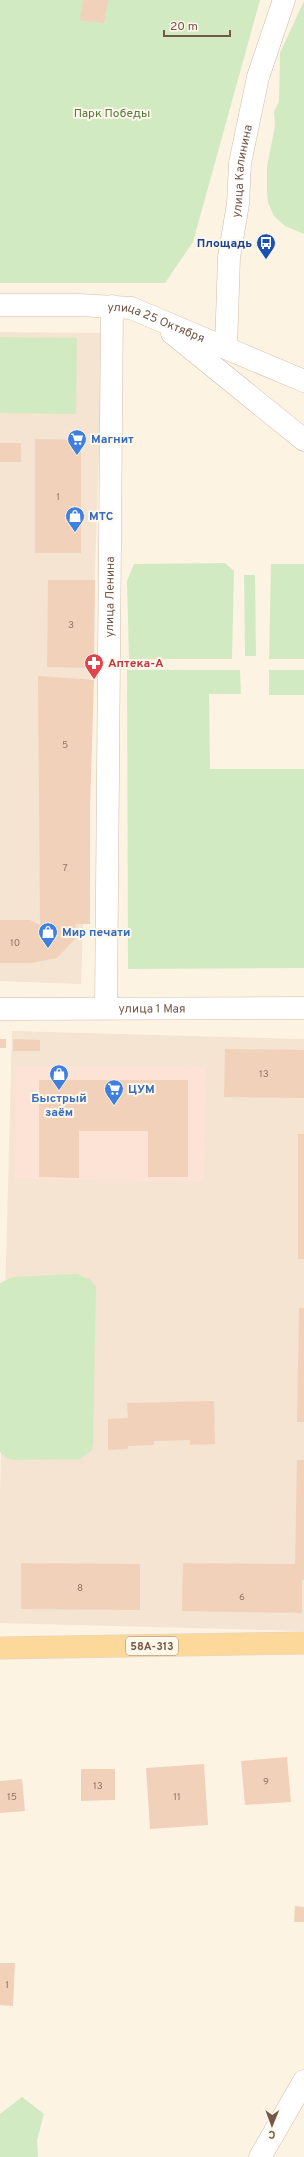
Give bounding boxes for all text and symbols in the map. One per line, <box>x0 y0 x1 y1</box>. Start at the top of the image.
scale bar <box>164 12 230 38</box>
text: 20 m <box>170 19 198 35</box>
park label: Парк Победы <box>74 106 150 122</box>
street label: улица Калинина <box>229 123 257 219</box>
bus stop icon: Площадь <box>255 232 277 260</box>
place label: Площадь <box>197 236 252 252</box>
street label: улица 25 Октября <box>107 300 207 347</box>
supermarket icon: Магнит <box>66 428 88 456</box>
place label: Магнит <box>91 432 134 448</box>
house number: 1 <box>56 491 60 504</box>
shop icon: МТС <box>64 505 86 533</box>
place label: МТС <box>89 509 114 525</box>
street label: улица Ленина <box>102 556 119 638</box>
house number: 3 <box>68 619 74 632</box>
pharmacy icon: Аптека-А <box>83 652 105 680</box>
place label: Аптека-А <box>108 656 164 672</box>
house number: 5 <box>62 739 68 752</box>
house number: 7 <box>62 862 68 875</box>
shop icon: Мир печати <box>37 921 59 949</box>
place label: Мир печати <box>62 925 130 941</box>
house number: 10 <box>10 937 20 950</box>
street label: улица 1 Мая <box>118 1001 186 1018</box>
shop icon: Быстрый заём <box>48 1063 70 1091</box>
house number: 13 <box>259 1068 269 1081</box>
supermarket icon: ЦУМ <box>103 1078 125 1106</box>
place label: ЦУМ <box>128 1082 155 1098</box>
place label: Быстрый заём <box>31 1091 87 1121</box>
house number: 8 <box>77 1582 83 1595</box>
house number: 6 <box>239 1591 245 1604</box>
road number: 58А-313 <box>126 1637 178 1655</box>
house number: 9 <box>263 1776 269 1789</box>
house number: 13 <box>93 1780 103 1793</box>
house number: 15 <box>7 1791 17 1804</box>
house number: 11 <box>173 1791 181 1804</box>
house number: 1 <box>5 1979 9 1992</box>
north arrow <box>252 2105 292 2145</box>
text: С <box>268 2127 275 2141</box>

